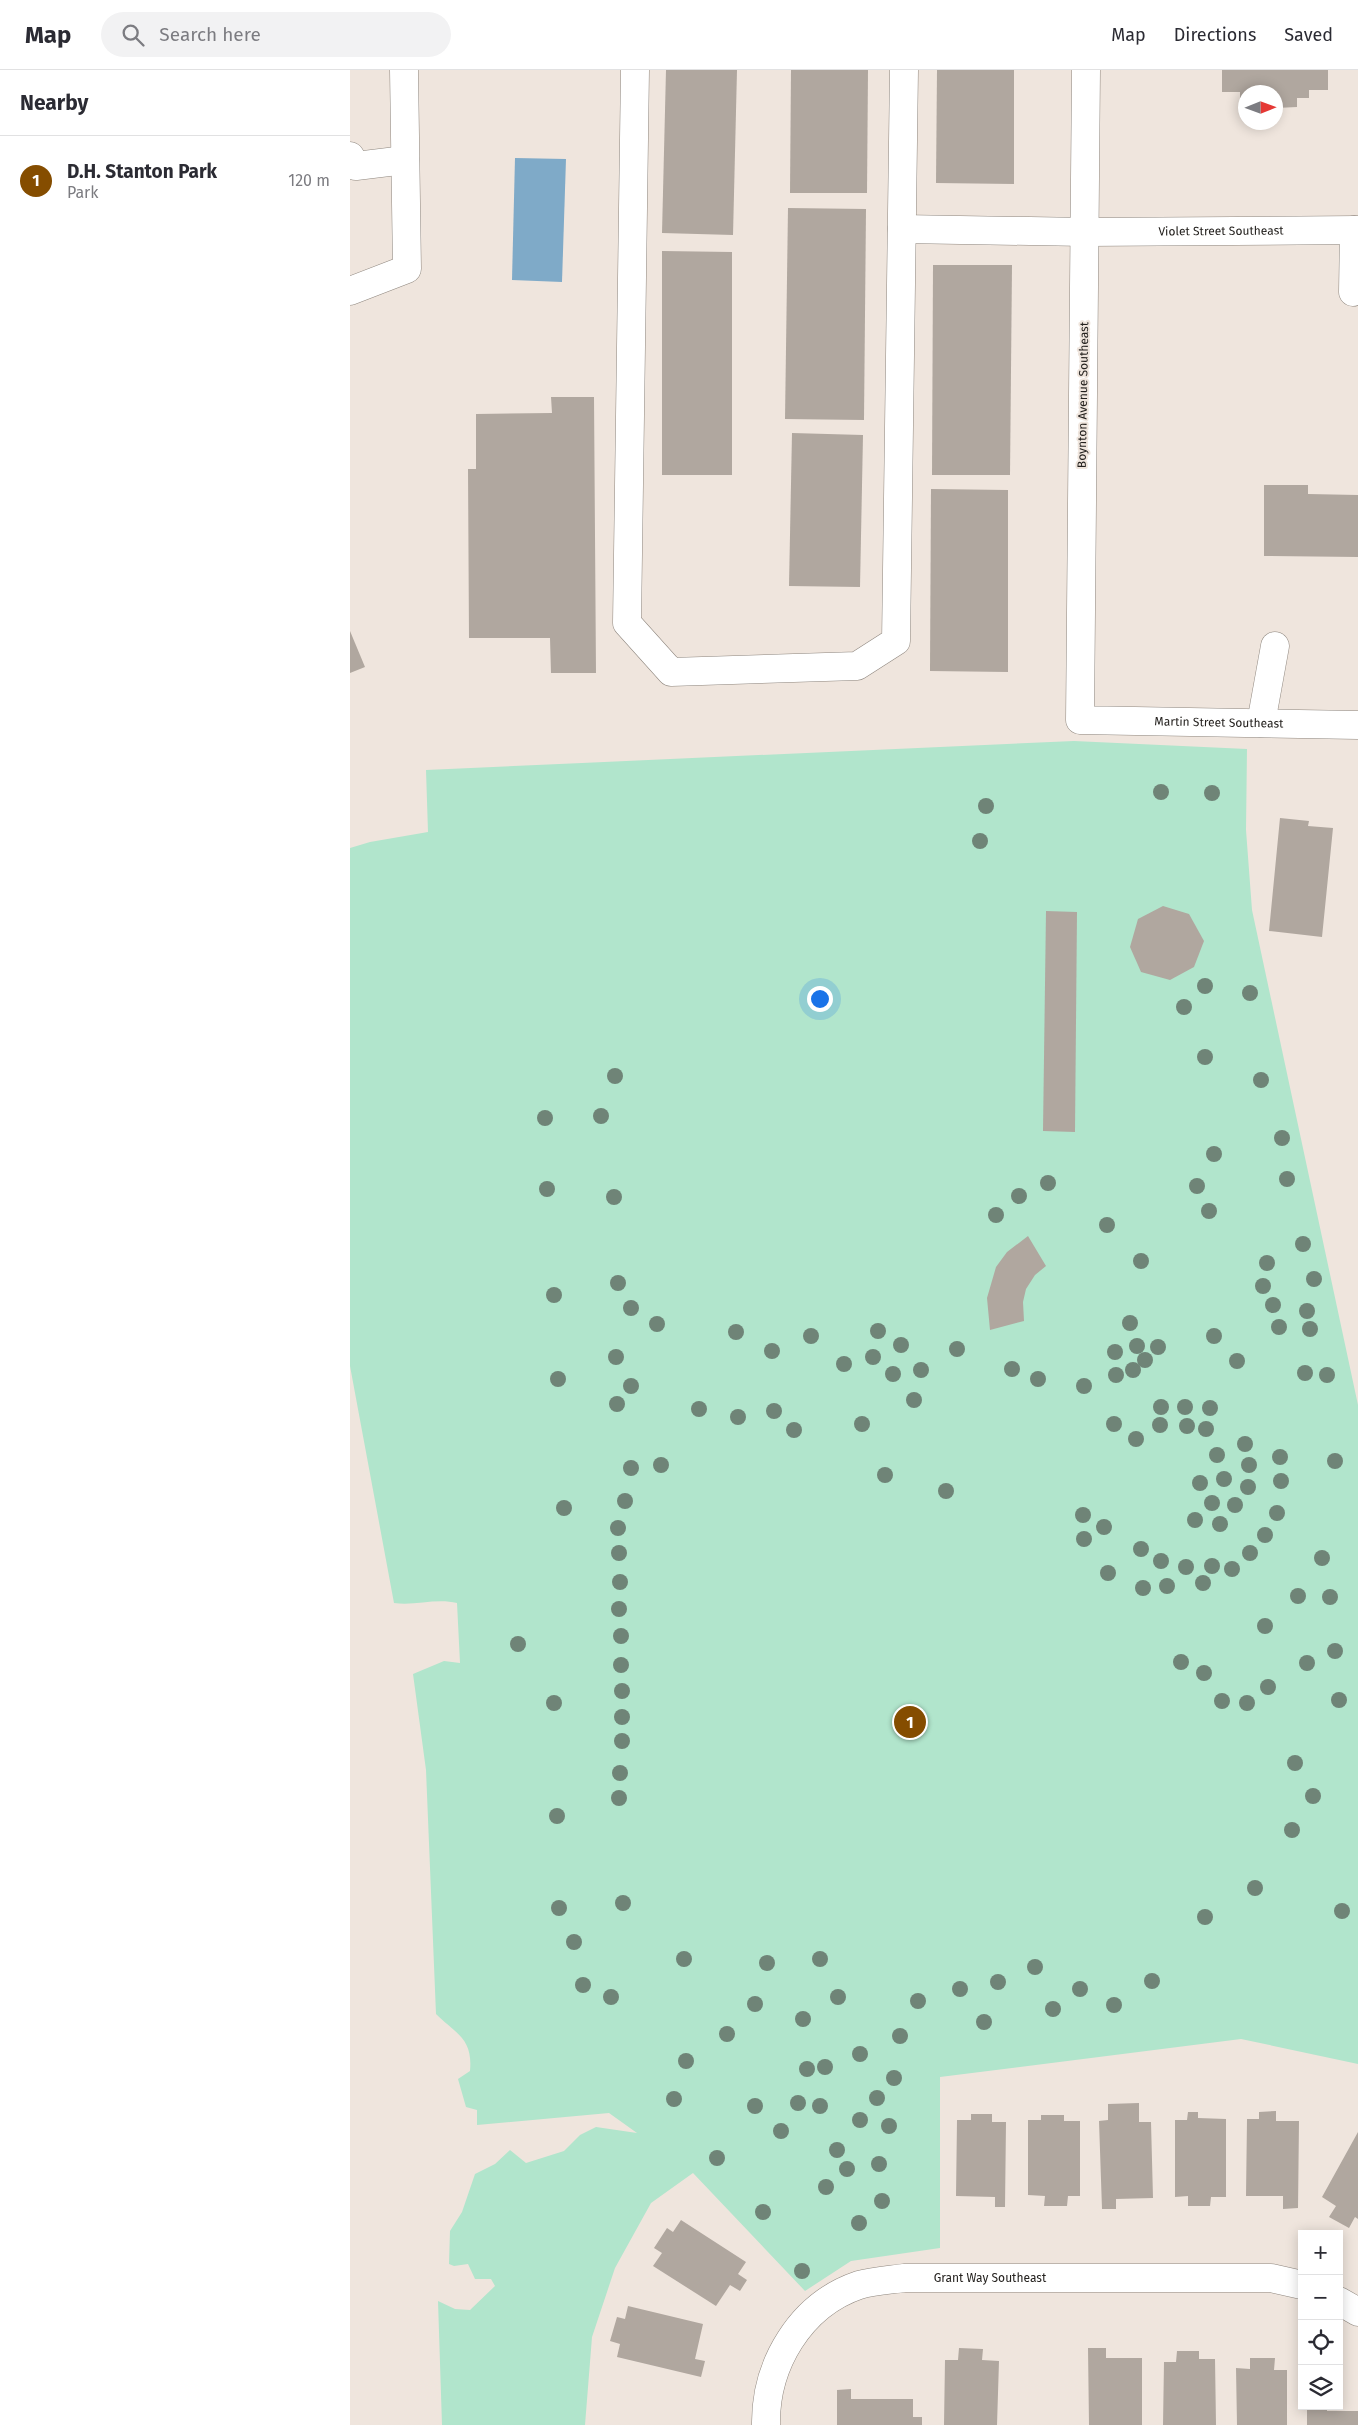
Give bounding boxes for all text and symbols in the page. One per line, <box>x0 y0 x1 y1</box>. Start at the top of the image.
search box <box>101 12 451 57</box>
text: Map <box>25 21 71 49</box>
icon: search <box>119 21 147 49</box>
text: Search here <box>159 23 261 46</box>
text: Map <box>1111 24 1146 46</box>
text: Directions <box>1174 24 1256 46</box>
text: Saved <box>1284 24 1333 46</box>
north arrow <box>1238 85 1283 130</box>
text: Nearby <box>20 90 88 116</box>
text: D.H. Stanton Park <box>67 160 217 183</box>
text: 1 <box>32 171 40 190</box>
text: 120 m <box>288 171 330 190</box>
text: Park <box>67 183 99 202</box>
street label: Violet Street Southeast <box>1158 224 1284 238</box>
street label: Boynton Avenue Southeast <box>1075 321 1091 468</box>
street label: Martin Street Southeast <box>1154 714 1284 731</box>
your location <box>807 986 833 1012</box>
pin: 1 <box>894 1703 926 1741</box>
map controls <box>1298 2230 1343 2410</box>
button: + <box>1298 2230 1343 2275</box>
street label: Grant Way Southeast <box>934 2271 1047 2285</box>
button: − <box>1298 2275 1343 2320</box>
button: locate <box>1298 2320 1343 2365</box>
button: layers <box>1298 2365 1343 2410</box>

